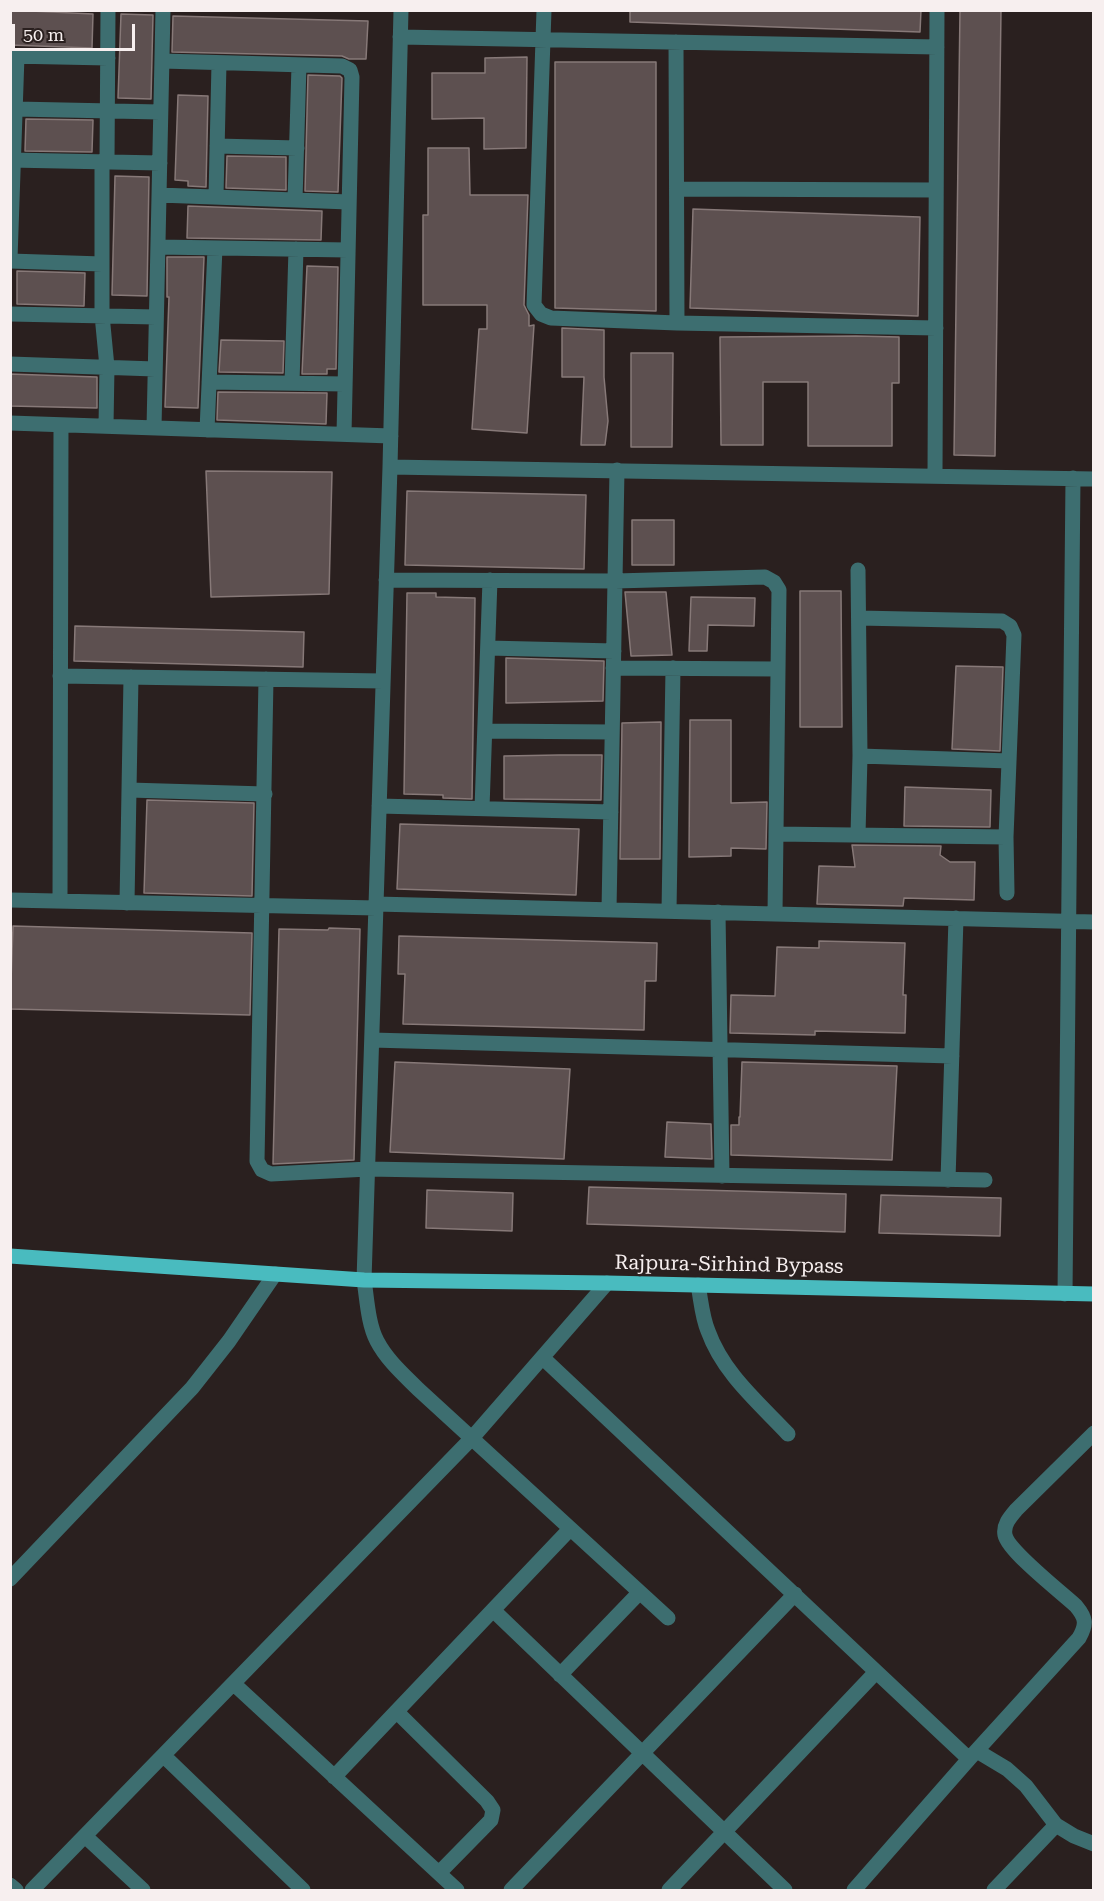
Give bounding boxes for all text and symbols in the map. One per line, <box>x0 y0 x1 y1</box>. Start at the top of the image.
scale bar <box>15 12 138 50</box>
text: 50 m <box>23 24 64 45</box>
street label: Rajpura-Sirhind Bypass <box>614 1251 844 1279</box>

